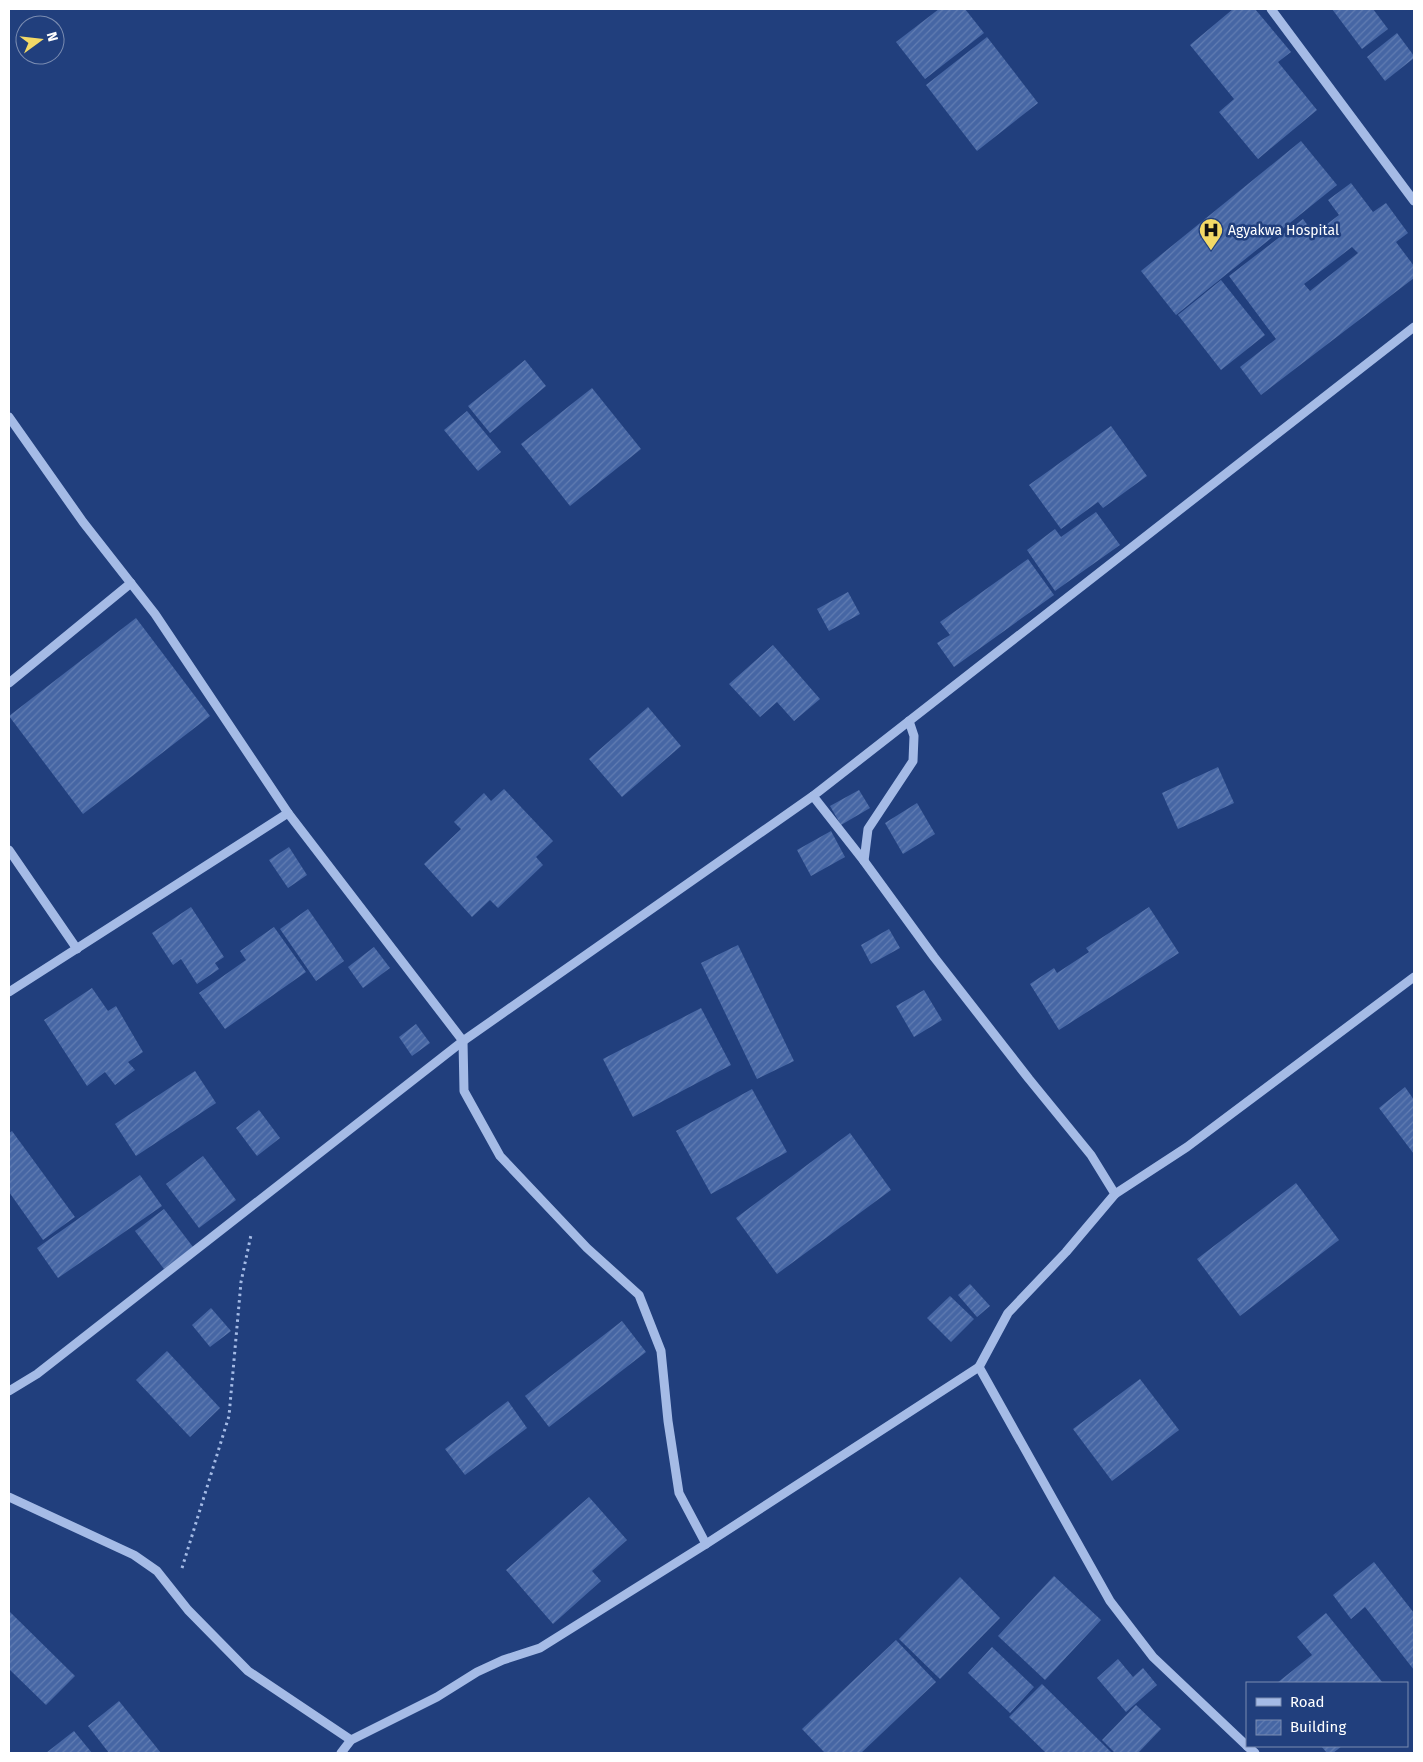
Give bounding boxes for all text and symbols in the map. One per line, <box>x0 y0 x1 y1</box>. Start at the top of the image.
north arrow <box>15 15 65 65</box>
text: N <box>43 30 61 43</box>
hospital icon: Agyakwa Hospital <box>1198 217 1224 251</box>
place label: Agyakwa Hospital <box>1228 222 1339 239</box>
legend <box>1246 1682 1408 1747</box>
text: Road <box>1290 1693 1325 1711</box>
text: Building <box>1290 1718 1346 1736</box>

